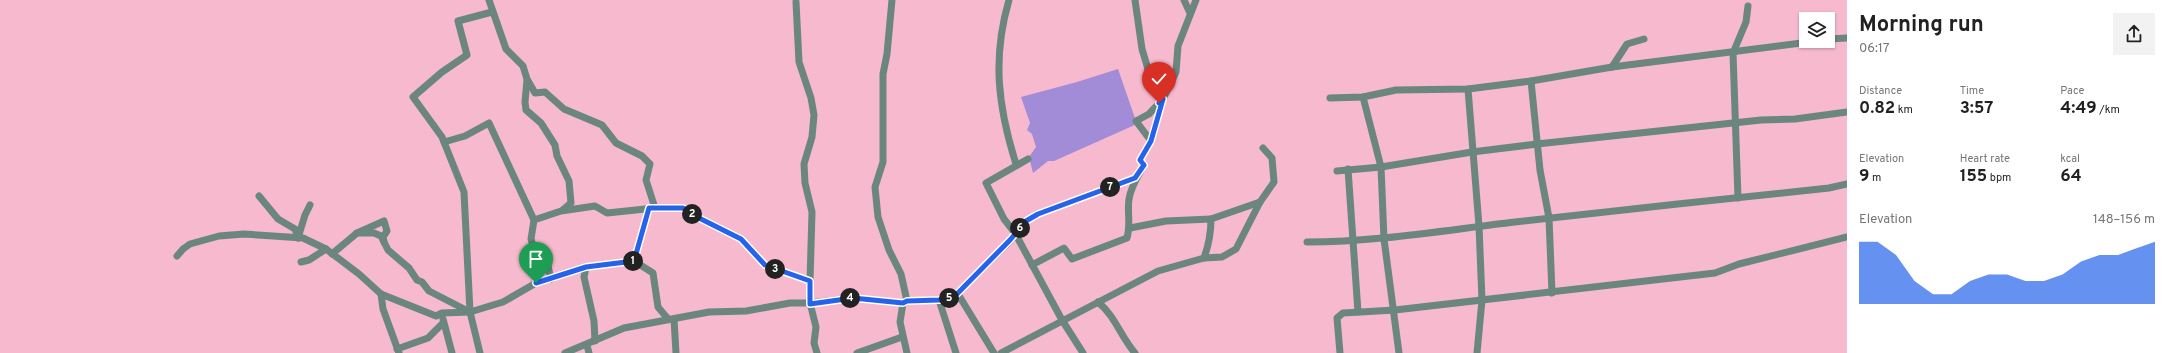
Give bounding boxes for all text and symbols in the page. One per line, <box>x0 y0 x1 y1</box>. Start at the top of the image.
map controls <box>1799 12 1835 48</box>
button: layers <box>1799 12 1835 48</box>
text: Morning run <box>1859 12 1984 39</box>
button: share <box>2113 13 2155 55</box>
text: 06:17 <box>1859 41 1890 57</box>
pin <box>1142 62 1176 103</box>
icon: check <box>1148 68 1170 90</box>
text: Distance <box>1859 84 1902 98</box>
text: Time <box>1960 84 1984 98</box>
text: Pace <box>2060 84 2085 98</box>
text: 0.82 <box>1859 98 1895 120</box>
text: 3:57 <box>1960 98 1994 120</box>
text: 4:49 <box>2060 98 2097 120</box>
text: km <box>1895 103 1913 117</box>
text: /km <box>2097 103 2120 117</box>
text: Elevation <box>1859 152 1904 166</box>
text: Heart rate <box>1960 152 2010 166</box>
text: kcal <box>2060 152 2080 166</box>
text: 9 <box>1859 166 1869 188</box>
text: 155 <box>1960 166 1987 188</box>
text: 64 <box>2060 166 2082 188</box>
text: m <box>1869 171 1881 185</box>
text: bpm <box>1987 171 2011 185</box>
pin: 7 <box>1100 177 1120 197</box>
text: 7 <box>1107 180 1113 194</box>
pin: 2 <box>682 204 702 224</box>
text: 2 <box>689 207 695 221</box>
text: Elevation <box>1859 212 1912 228</box>
text: 148–156 m <box>2093 212 2155 228</box>
pin: 6 <box>1010 218 1030 238</box>
text: 6 <box>1017 221 1023 235</box>
pin <box>519 242 553 283</box>
icon: arrive <box>525 248 547 270</box>
pin: 1 <box>623 251 643 271</box>
text: 1 <box>631 254 635 268</box>
pin: 3 <box>765 259 785 279</box>
text: 3 <box>772 262 778 276</box>
pin: 4 <box>840 288 860 308</box>
pin: 5 <box>939 288 959 308</box>
text: 4 <box>846 291 854 305</box>
text: 5 <box>946 291 952 305</box>

